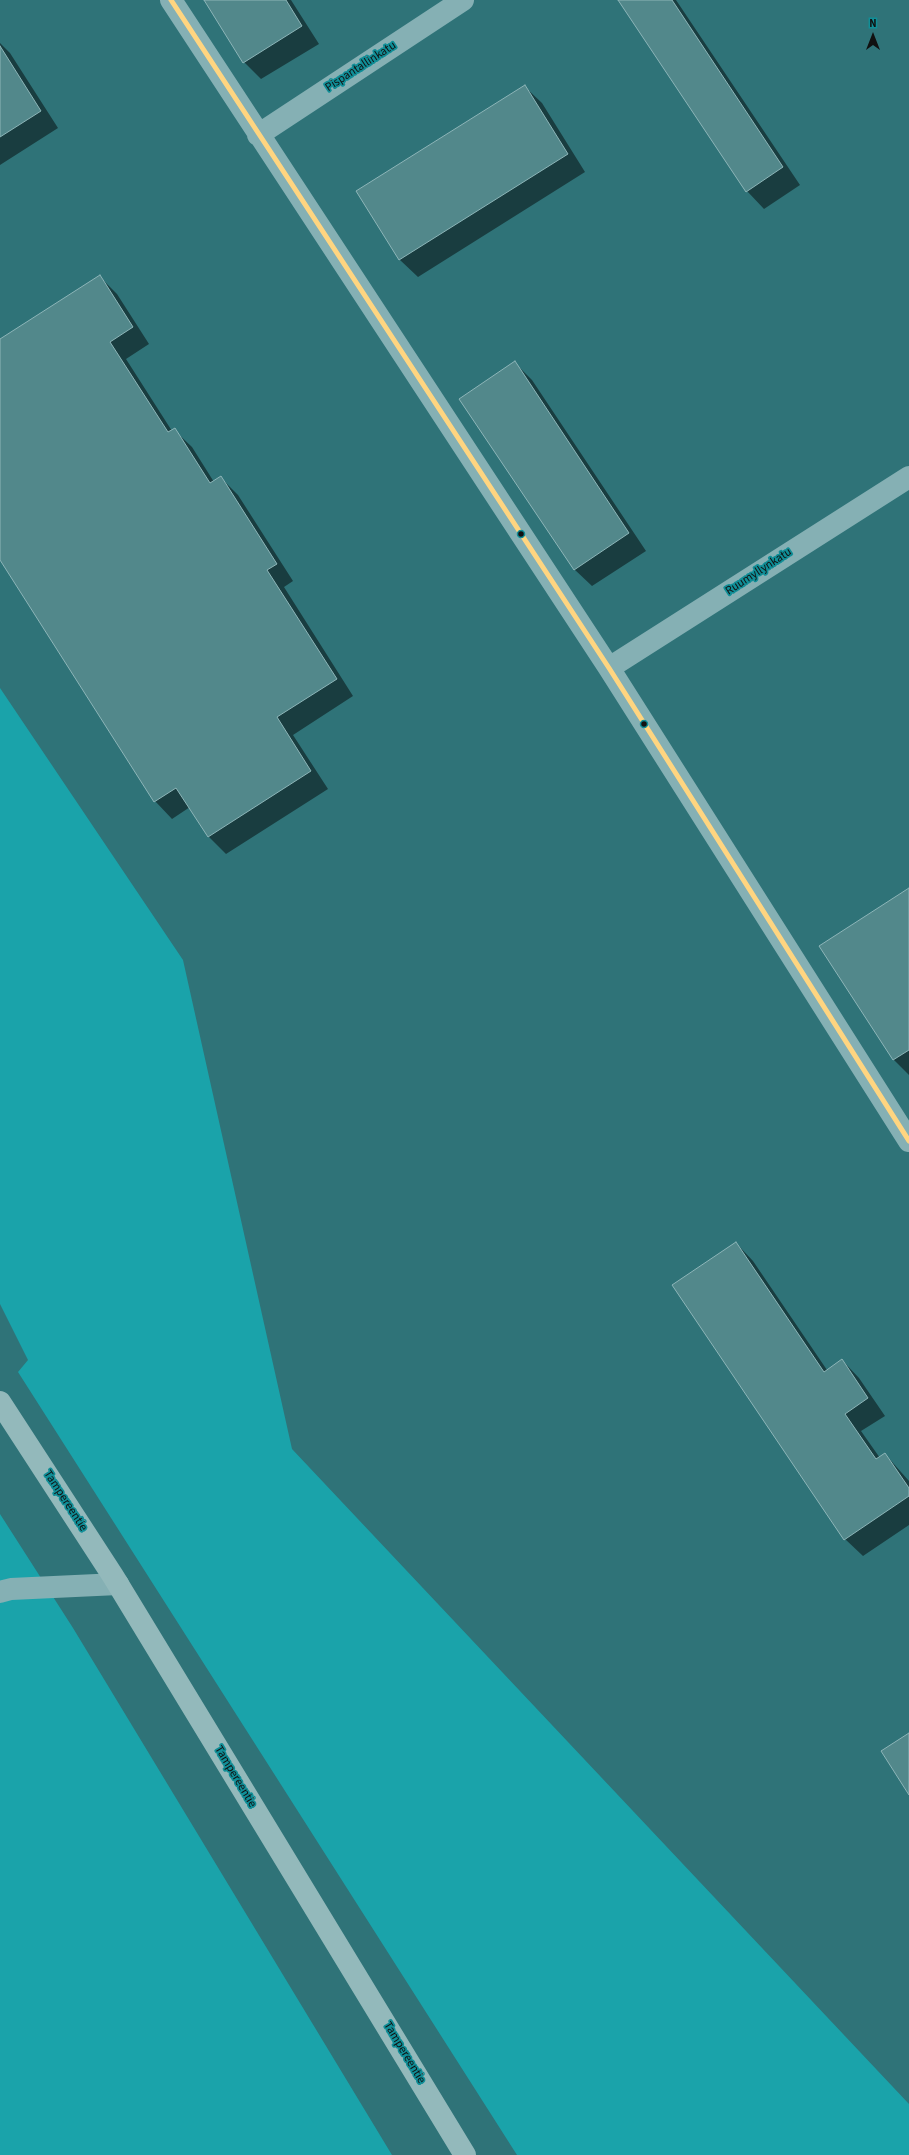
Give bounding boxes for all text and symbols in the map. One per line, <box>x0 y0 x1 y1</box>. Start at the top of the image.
north arrow <box>853 16 893 56</box>
text: N <box>869 16 877 31</box>
street label: Pispantallinkatu <box>323 39 399 95</box>
unlabelled marker <box>516 529 526 539</box>
street label: Ruumyllynkatu <box>723 545 795 599</box>
unlabelled marker <box>639 719 649 729</box>
street label: Tampereentie <box>40 1468 90 1534</box>
street label: Tampereentie <box>211 1743 259 1811</box>
street label: Tampereentie <box>380 2019 428 2087</box>

